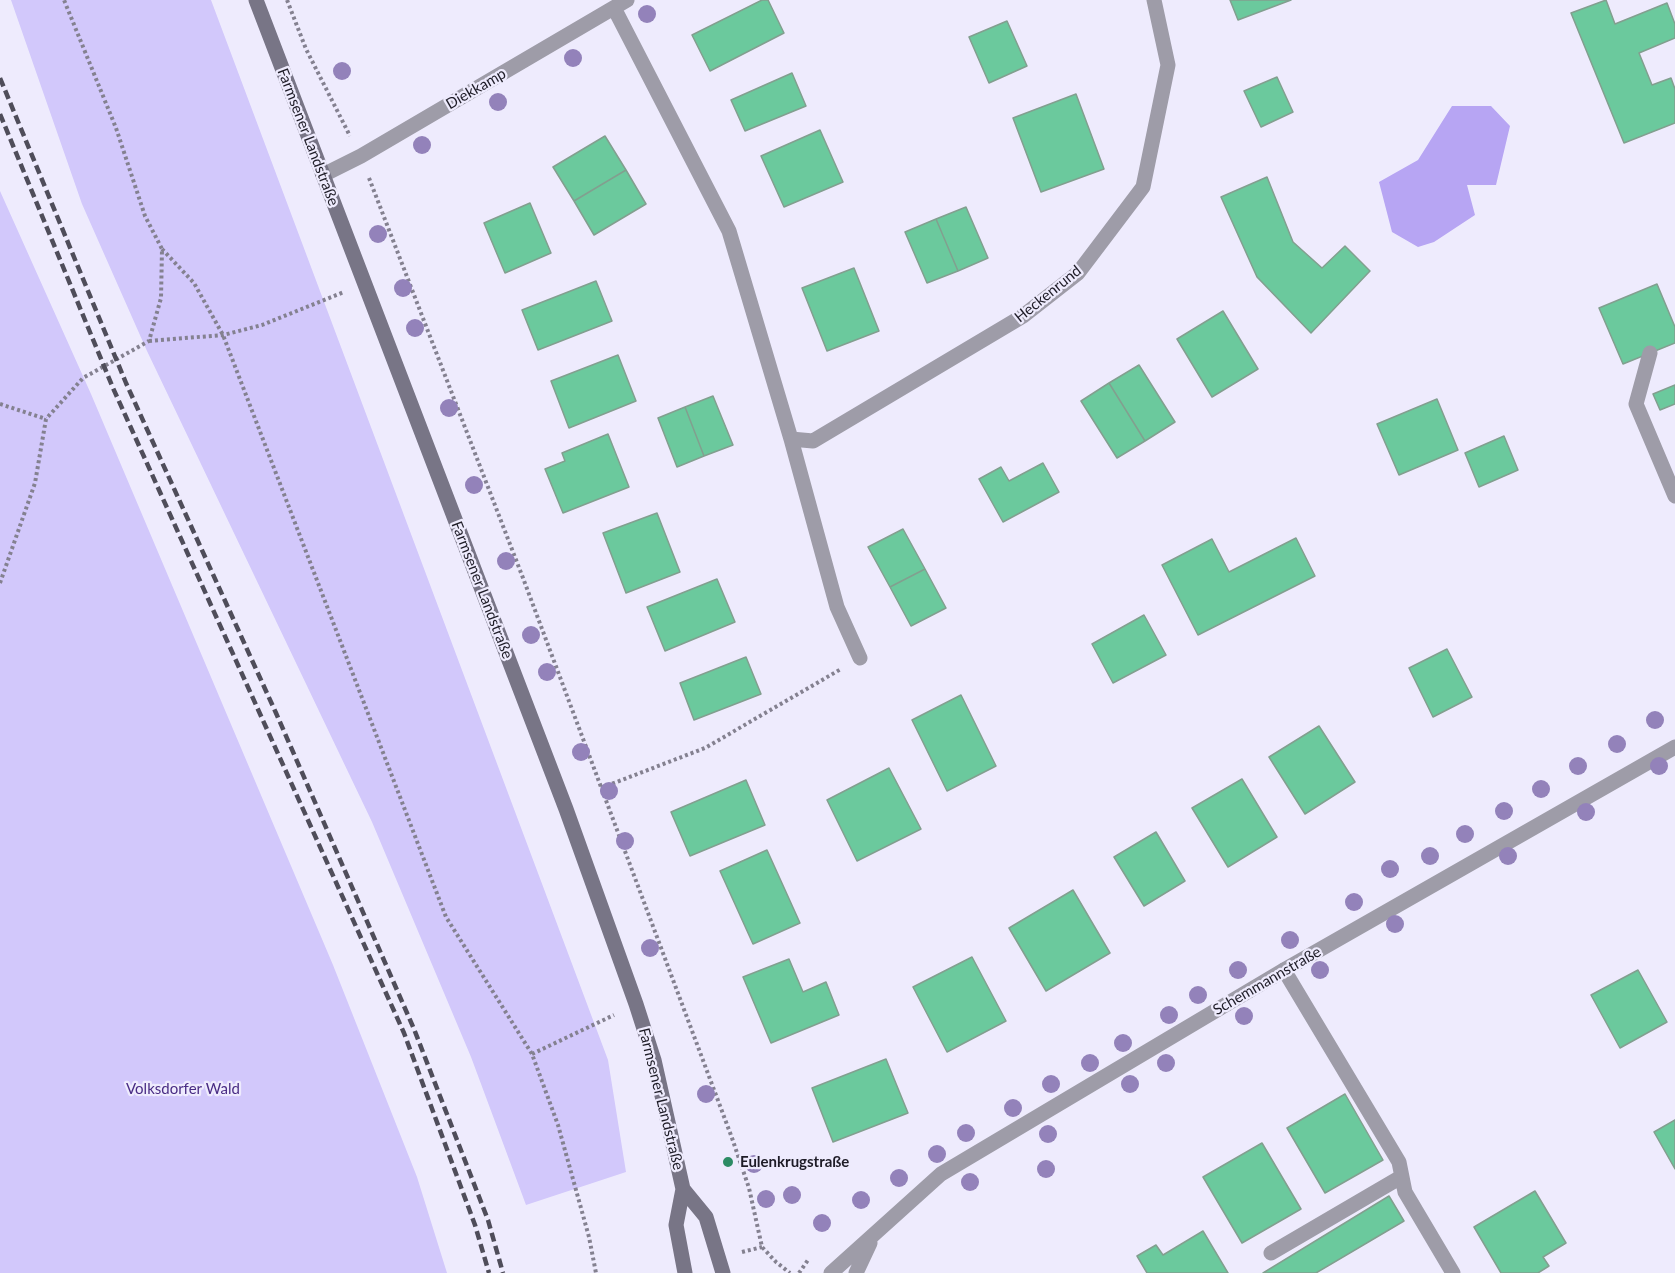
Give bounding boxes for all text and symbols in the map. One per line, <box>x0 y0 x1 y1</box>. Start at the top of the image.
street label: Diekkamp <box>443 65 509 113</box>
street label: Farmsener Landstraße <box>273 66 343 208</box>
street label: Heckenrund <box>1011 262 1085 326</box>
street label: Farmsener Landstraße <box>447 519 517 661</box>
street label: Schemmannstraße <box>1210 943 1324 1019</box>
street label: Farmsener Landstraße <box>635 1026 687 1172</box>
park label: Volksdorfer Wald <box>126 1080 240 1098</box>
place label: Eulenkrugstraße <box>740 1153 849 1171</box>
marker: Eulenkrugstraße <box>721 1155 735 1169</box>

